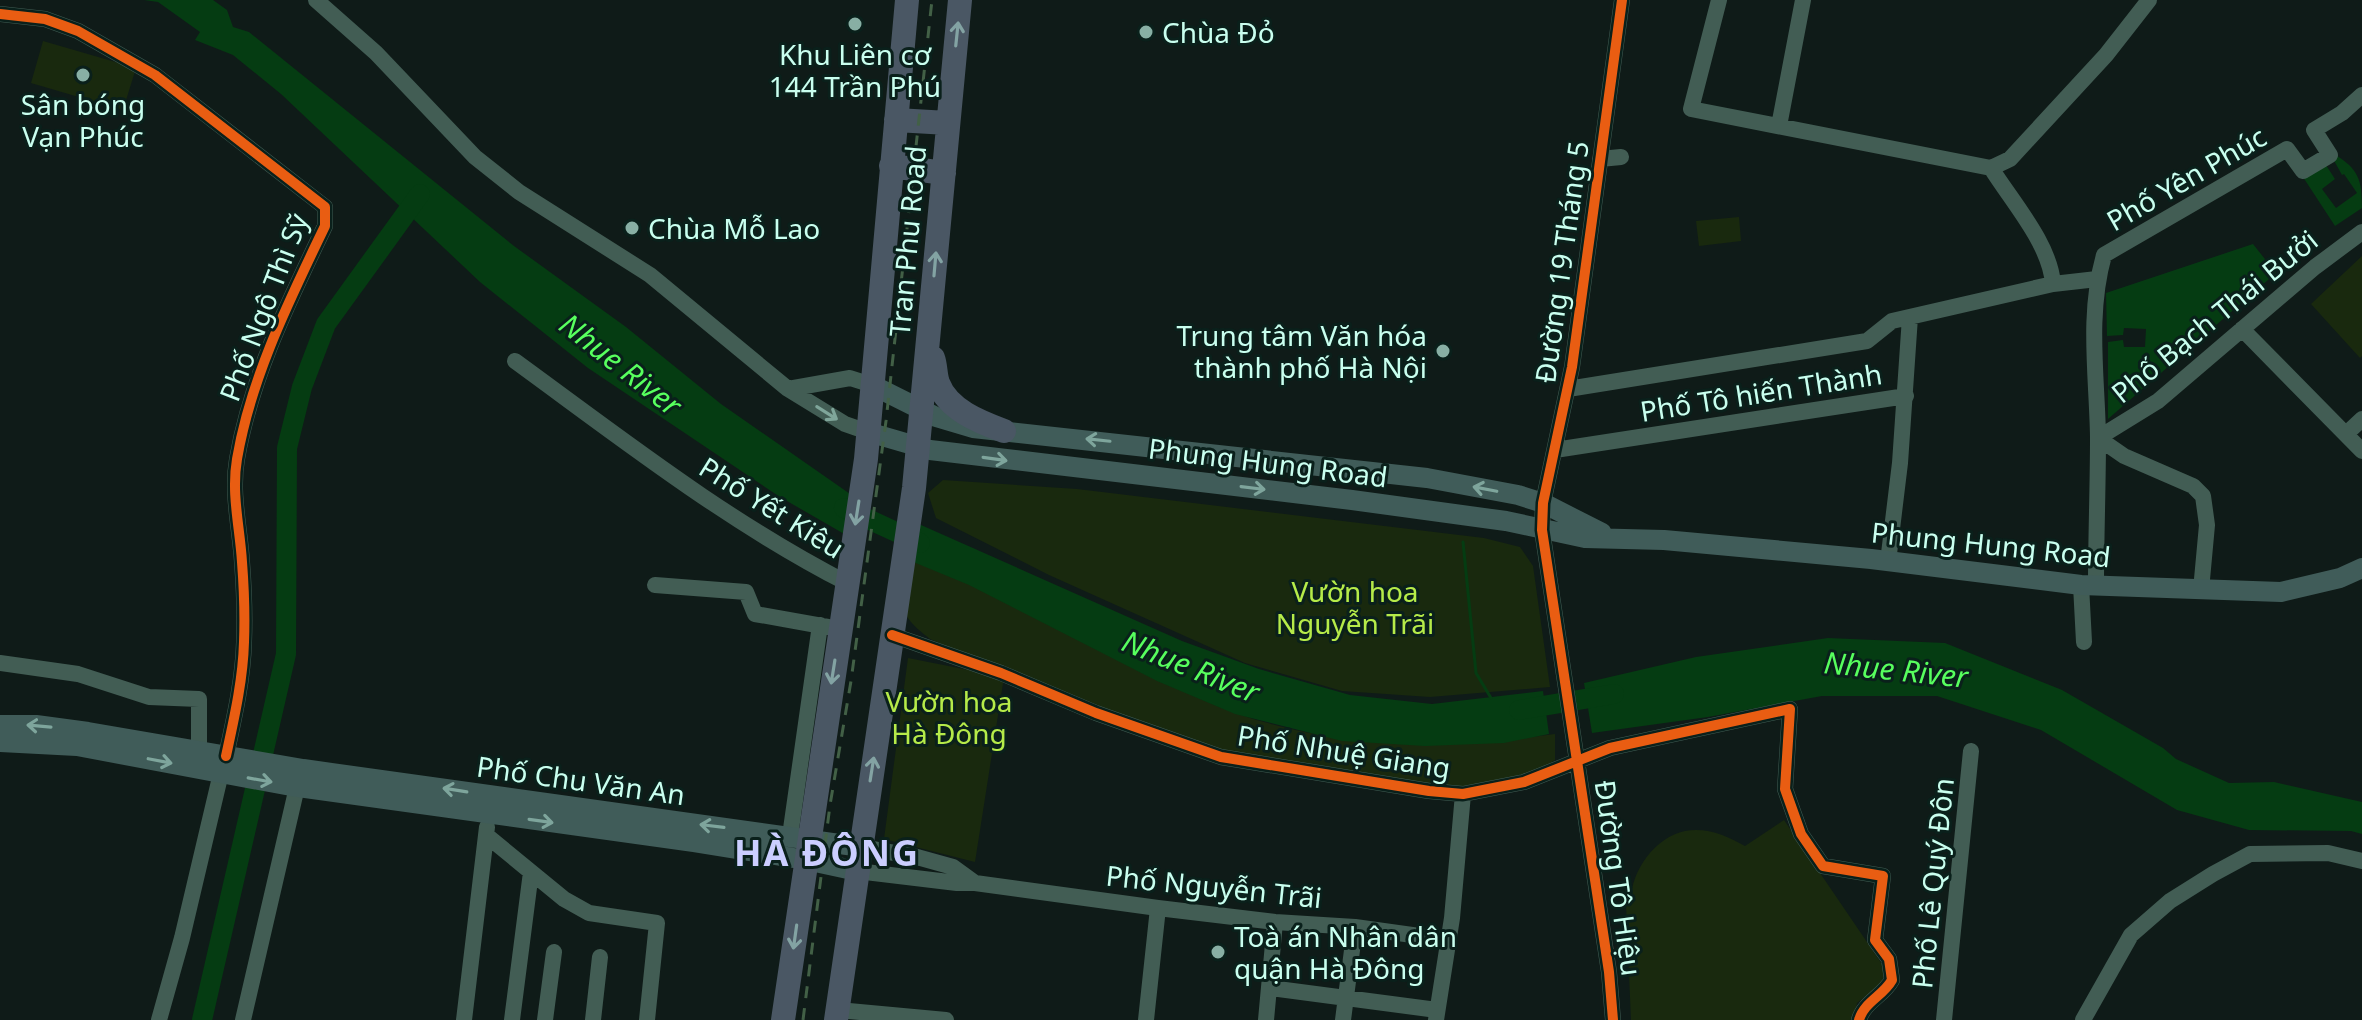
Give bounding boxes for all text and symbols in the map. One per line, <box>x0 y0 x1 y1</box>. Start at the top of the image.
place label: Chùa Đỏ <box>1162 13 1275 51</box>
marker: Khu Liên cơ 144 Trần Phú <box>846 15 864 33</box>
one-way arrow <box>950 21 965 48</box>
marker: Chùa Đỏ <box>1137 23 1155 41</box>
place label: Khu Liên cơ 144 Trần Phú <box>769 35 941 105</box>
marker: Sân bóng Vạn Phúc <box>74 66 92 84</box>
place label: Sân bóng Vạn Phúc <box>21 85 145 155</box>
street label: Phố Yên Phúc <box>2099 117 2273 239</box>
street label: Đường 19 Tháng 5 <box>1525 139 1597 385</box>
street label: Tran Phu Road <box>880 144 934 338</box>
street label: Phố Ngô Thì Sỹ <box>210 207 317 406</box>
place label: Chùa Mỗ Lao <box>648 209 820 247</box>
marker: Chùa Mỗ Lao <box>623 219 641 237</box>
street label: Phố Bạch Thái Bưởi <box>2103 221 2325 411</box>
one-way arrow <box>928 251 943 278</box>
water label: Nhue River <box>551 303 691 425</box>
place label: Trung tâm Văn hóa thành phố Hà Nội <box>1176 316 1427 386</box>
marker: Trung tâm Văn hóa thành phố Hà Nội <box>1434 342 1452 360</box>
street label: Phố Tô hiến Thành <box>1637 354 1885 430</box>
one-way arrow <box>815 405 838 421</box>
street label: Phung Hung Road <box>1146 428 1390 496</box>
one-way arrow <box>1085 433 1112 448</box>
street label: Phố Yết Kiêu <box>692 447 852 567</box>
one-way arrow <box>982 452 1007 467</box>
one-way arrow <box>1240 481 1265 496</box>
one-way arrow <box>1473 481 1499 496</box>
one-way arrow <box>849 500 864 526</box>
street label: Phung Hung Road <box>1869 513 2113 575</box>
park label: Vườn hoa Nguyễn Trãi <box>1276 572 1434 642</box>
water label: Nhue River <box>1116 620 1267 712</box>
water label: Nhue River <box>1822 641 1971 697</box>
one-way arrow <box>825 659 840 684</box>
park label: Vườn hoa Hà Đông <box>885 682 1013 752</box>
street label: Phố Nhuệ Giang <box>1235 715 1453 787</box>
one-way arrow <box>26 718 53 733</box>
street label: Phố Chu Văn An <box>474 747 688 813</box>
one-way arrow <box>147 754 173 769</box>
one-way arrow <box>865 757 880 783</box>
one-way arrow <box>247 774 273 789</box>
street label: Phố Lê Quý Đôn <box>1902 776 1962 990</box>
street label: Đường Tô Hiệu <box>1586 778 1652 978</box>
one-way arrow <box>443 782 468 797</box>
one-way arrow <box>528 814 553 829</box>
one-way arrow <box>700 818 725 833</box>
district label: HÀ ĐÔNG <box>734 828 920 877</box>
street label: Phố Nguyễn Trãi <box>1104 856 1324 916</box>
place label: Toà án Nhân dân quận Hà Đông <box>1234 917 1457 987</box>
one-way arrow <box>787 924 802 949</box>
marker: Toà án Nhân dân quận Hà Đông <box>1209 943 1227 961</box>

